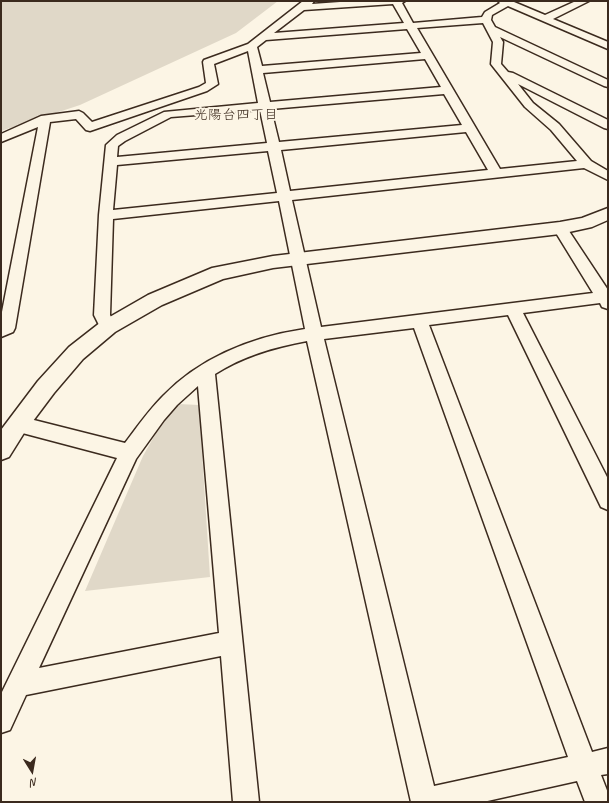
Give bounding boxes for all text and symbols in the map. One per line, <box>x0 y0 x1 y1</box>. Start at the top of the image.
district label: 光陽台四丁目 <box>194 107 278 123</box>
north arrow <box>12 751 52 791</box>
text: N <box>30 775 39 790</box>

